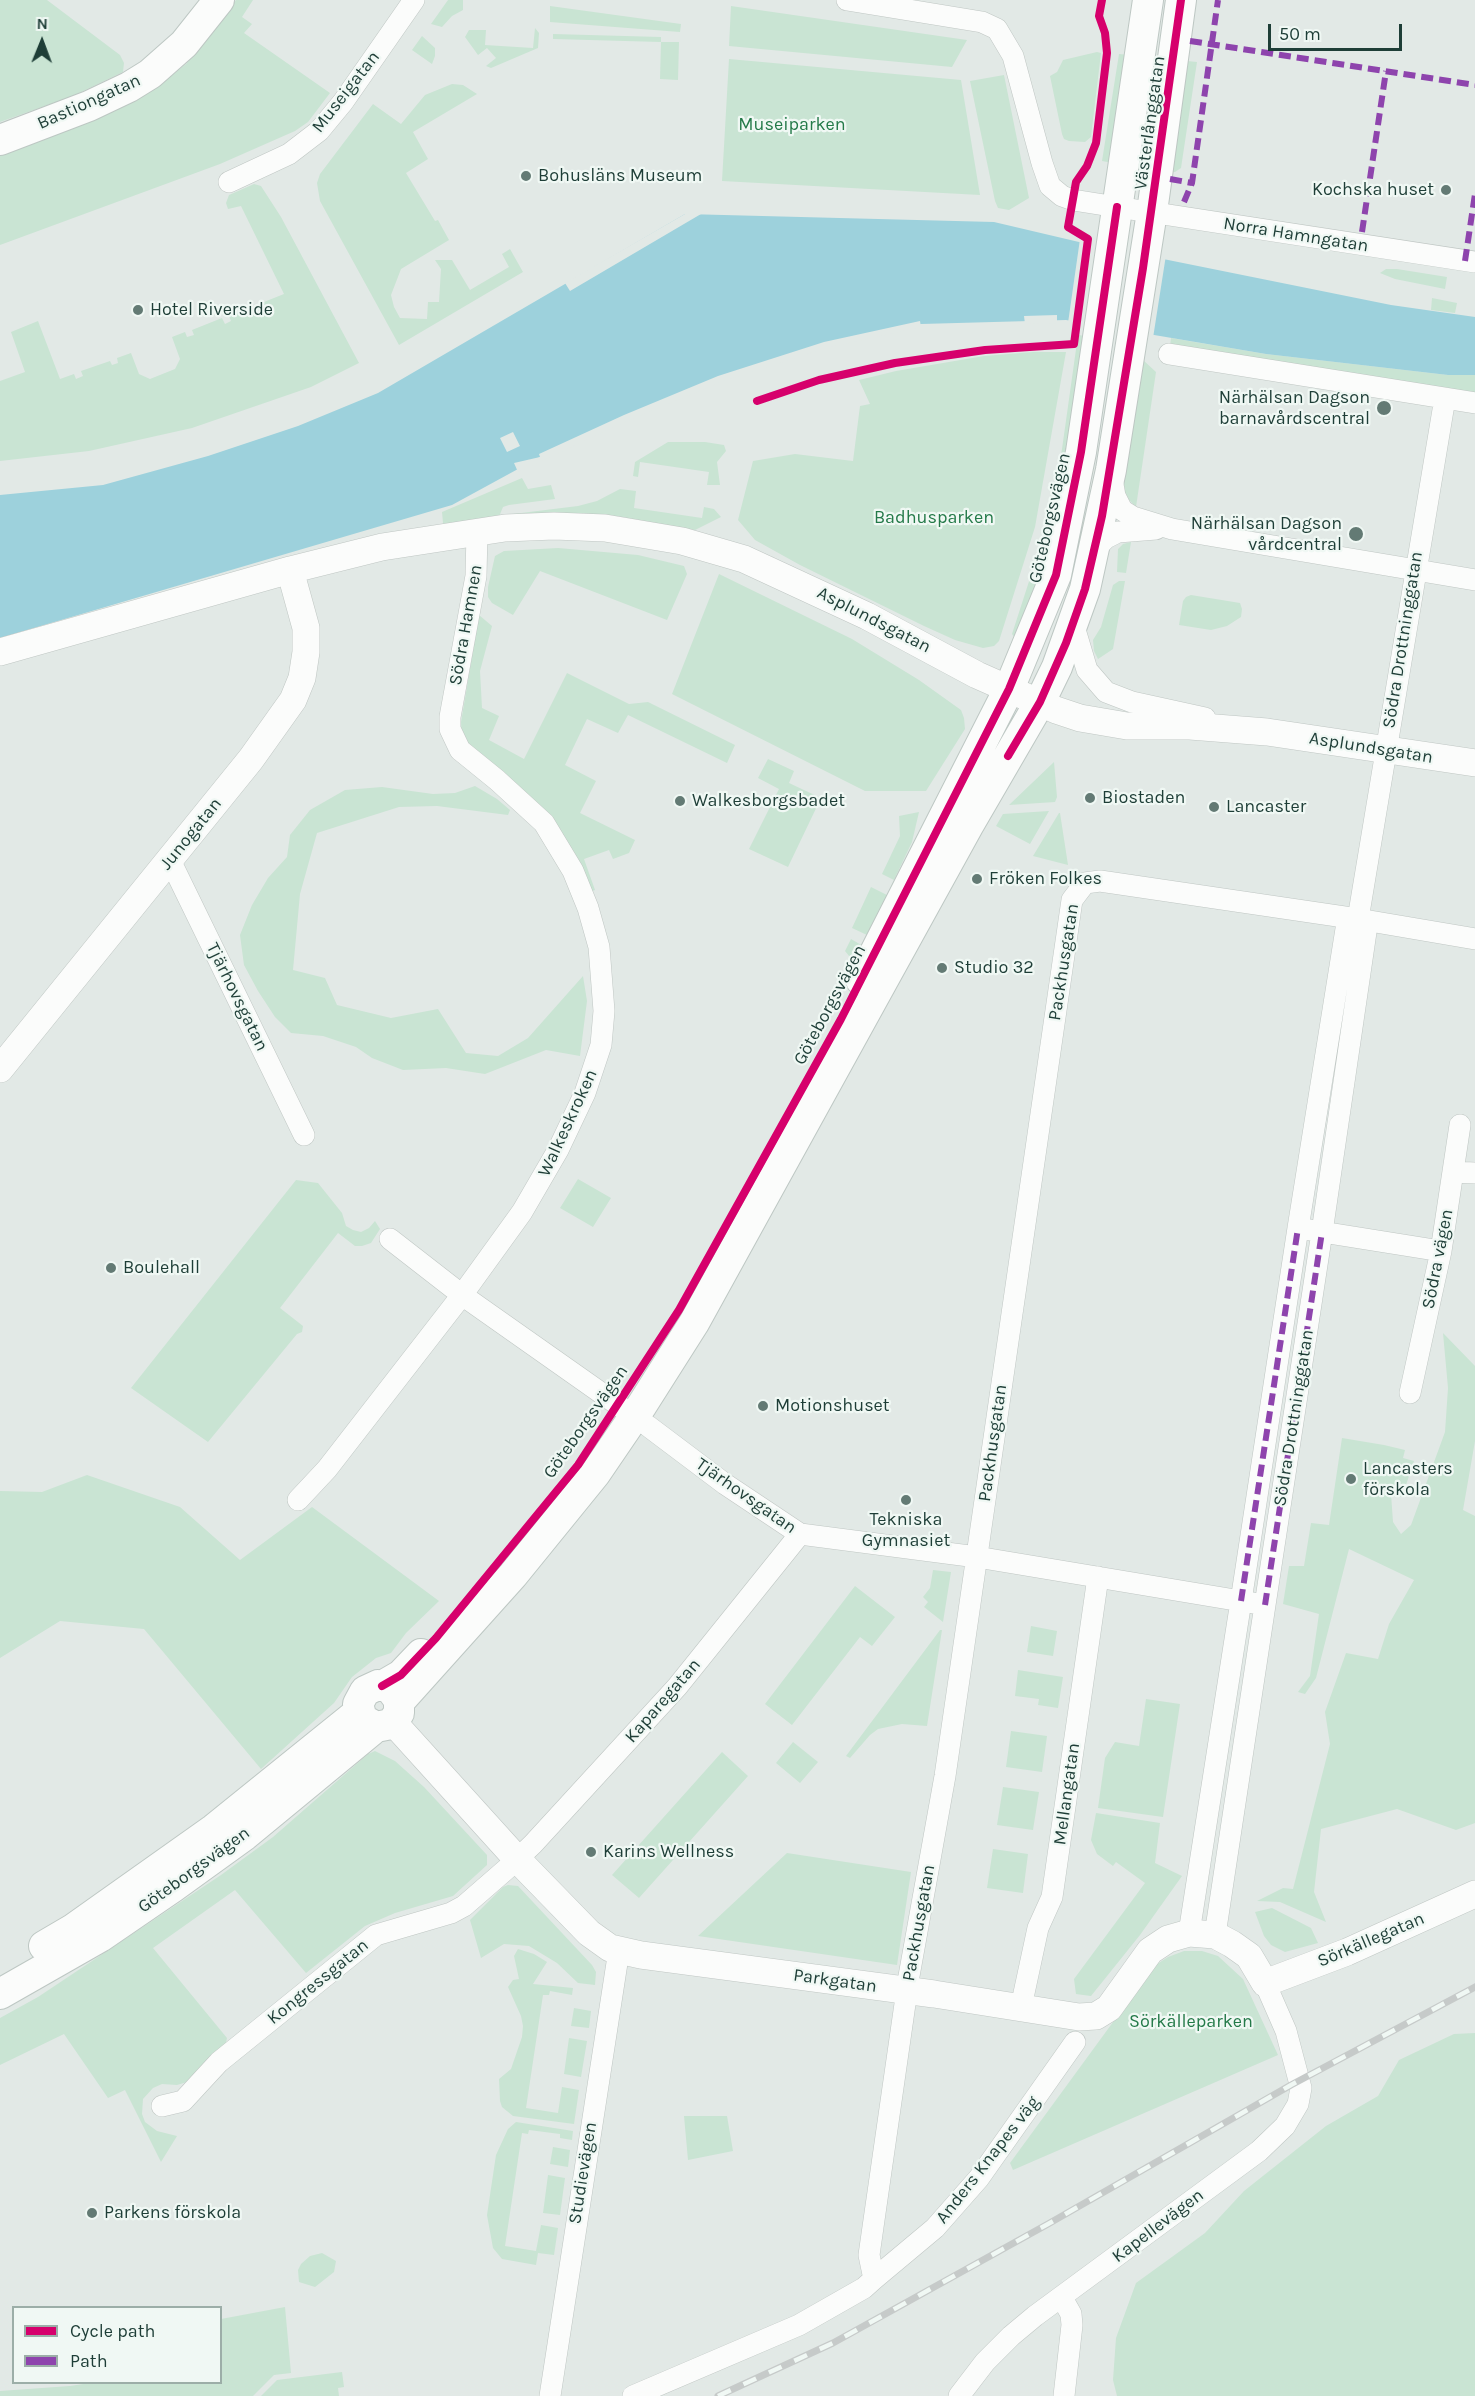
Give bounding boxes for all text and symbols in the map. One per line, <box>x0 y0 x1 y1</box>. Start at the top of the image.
north arrow <box>12 12 72 72</box>
scale bar <box>1271 12 1404 50</box>
text: N <box>36 14 48 33</box>
text: 50 m <box>1279 23 1321 45</box>
street label: Museigatan <box>307 47 385 137</box>
street label: Västerlånggatan <box>1130 55 1170 191</box>
street label: Bastiongatan <box>34 70 144 134</box>
park label: Museiparken <box>738 114 846 136</box>
place label: Bohusläns Museum <box>538 165 702 187</box>
marker: Bohusläns Museum <box>519 169 533 183</box>
place label: Kochska huset <box>1312 179 1434 201</box>
marker: Kochska huset <box>1439 183 1453 197</box>
street label: Norra Hamngatan <box>1222 213 1370 257</box>
place label: Hotel Riverside <box>150 299 273 321</box>
marker: Hotel Riverside <box>131 303 145 317</box>
place label: Närhälsan Dagson barnavårdscentral <box>1219 387 1370 430</box>
marker: Närhälsan Dagson barnavårdscentral <box>1375 399 1393 417</box>
street label: Göteborgsvägen <box>1025 451 1075 585</box>
park label: Badhusparken <box>874 507 994 529</box>
place label: Närhälsan Dagson vårdcentral <box>1191 513 1342 556</box>
marker: Närhälsan Dagson vårdcentral <box>1347 525 1365 543</box>
street label: Södra Drottninggatan <box>1378 550 1428 730</box>
street label: Södra Hamnen <box>445 563 487 687</box>
street label: Asplundsgatan <box>813 582 935 658</box>
street label: Asplundsgatan <box>1308 728 1434 768</box>
place label: Biostaden <box>1102 787 1185 809</box>
place label: Walkesborgsbadet <box>692 790 845 812</box>
marker: Biostaden <box>1083 791 1097 805</box>
street label: Junogatan <box>155 794 227 874</box>
marker: Walkesborgsbadet <box>673 794 687 808</box>
place label: Lancaster <box>1226 796 1306 818</box>
marker: Lancaster <box>1207 800 1221 814</box>
place label: Fröken Folkes <box>989 868 1102 890</box>
marker: Fröken Folkes <box>970 872 984 886</box>
street label: Packhusgatan <box>1044 902 1084 1022</box>
street label: Tjärhovsgatan <box>201 939 273 1055</box>
street label: Göteborgsvägen <box>789 941 871 1069</box>
place label: Studio 32 <box>954 957 1034 979</box>
marker: Studio 32 <box>935 961 949 975</box>
street label: Walkeskroken <box>534 1066 602 1180</box>
street label: Södra vägen <box>1418 1207 1458 1311</box>
place label: Boulehall <box>123 1257 200 1279</box>
marker: Boulehall <box>104 1261 118 1275</box>
street label: Södra Drottninggatan <box>1269 1328 1319 1508</box>
street label: Göteborgsvägen <box>539 1361 633 1483</box>
street label: Packhusgatan <box>974 1383 1012 1503</box>
place label: Motionshuset <box>775 1395 890 1417</box>
marker: Motionshuset <box>756 1399 770 1413</box>
street label: Tjärhovsgatan <box>692 1453 800 1539</box>
place label: Lancasters förskola <box>1363 1458 1453 1500</box>
marker: Lancasters förskola <box>1344 1472 1358 1486</box>
marker: Tekniska Gymnasiet <box>899 1493 913 1507</box>
place label: Tekniska Gymnasiet <box>862 1509 950 1552</box>
street label: Kaparegatan <box>621 1654 705 1748</box>
street label: Mellangatan <box>1049 1742 1085 1846</box>
street label: Göteborgsvägen <box>134 1822 254 1918</box>
place label: Karins Wellness <box>603 1841 734 1863</box>
marker: Karins Wellness <box>584 1845 598 1859</box>
street label: Packhusgatan <box>898 1863 940 1983</box>
street label: Sörkällegatan <box>1314 1908 1428 1972</box>
street label: Kongressgatan <box>263 1935 373 2029</box>
street label: Parkgatan <box>792 1964 878 1998</box>
park label: Sörkälleparken <box>1129 2011 1253 2033</box>
street label: Anders Knapes väg <box>932 2092 1044 2228</box>
street label: Studievägen <box>564 2120 602 2226</box>
street label: Kapellevägen <box>1108 2185 1208 2267</box>
place label: Parkens förskola <box>104 2202 241 2224</box>
marker: Parkens förskola <box>85 2206 99 2220</box>
legend <box>12 2306 222 2384</box>
text: Cycle path <box>70 2320 155 2342</box>
text: Path <box>70 2350 108 2372</box>

